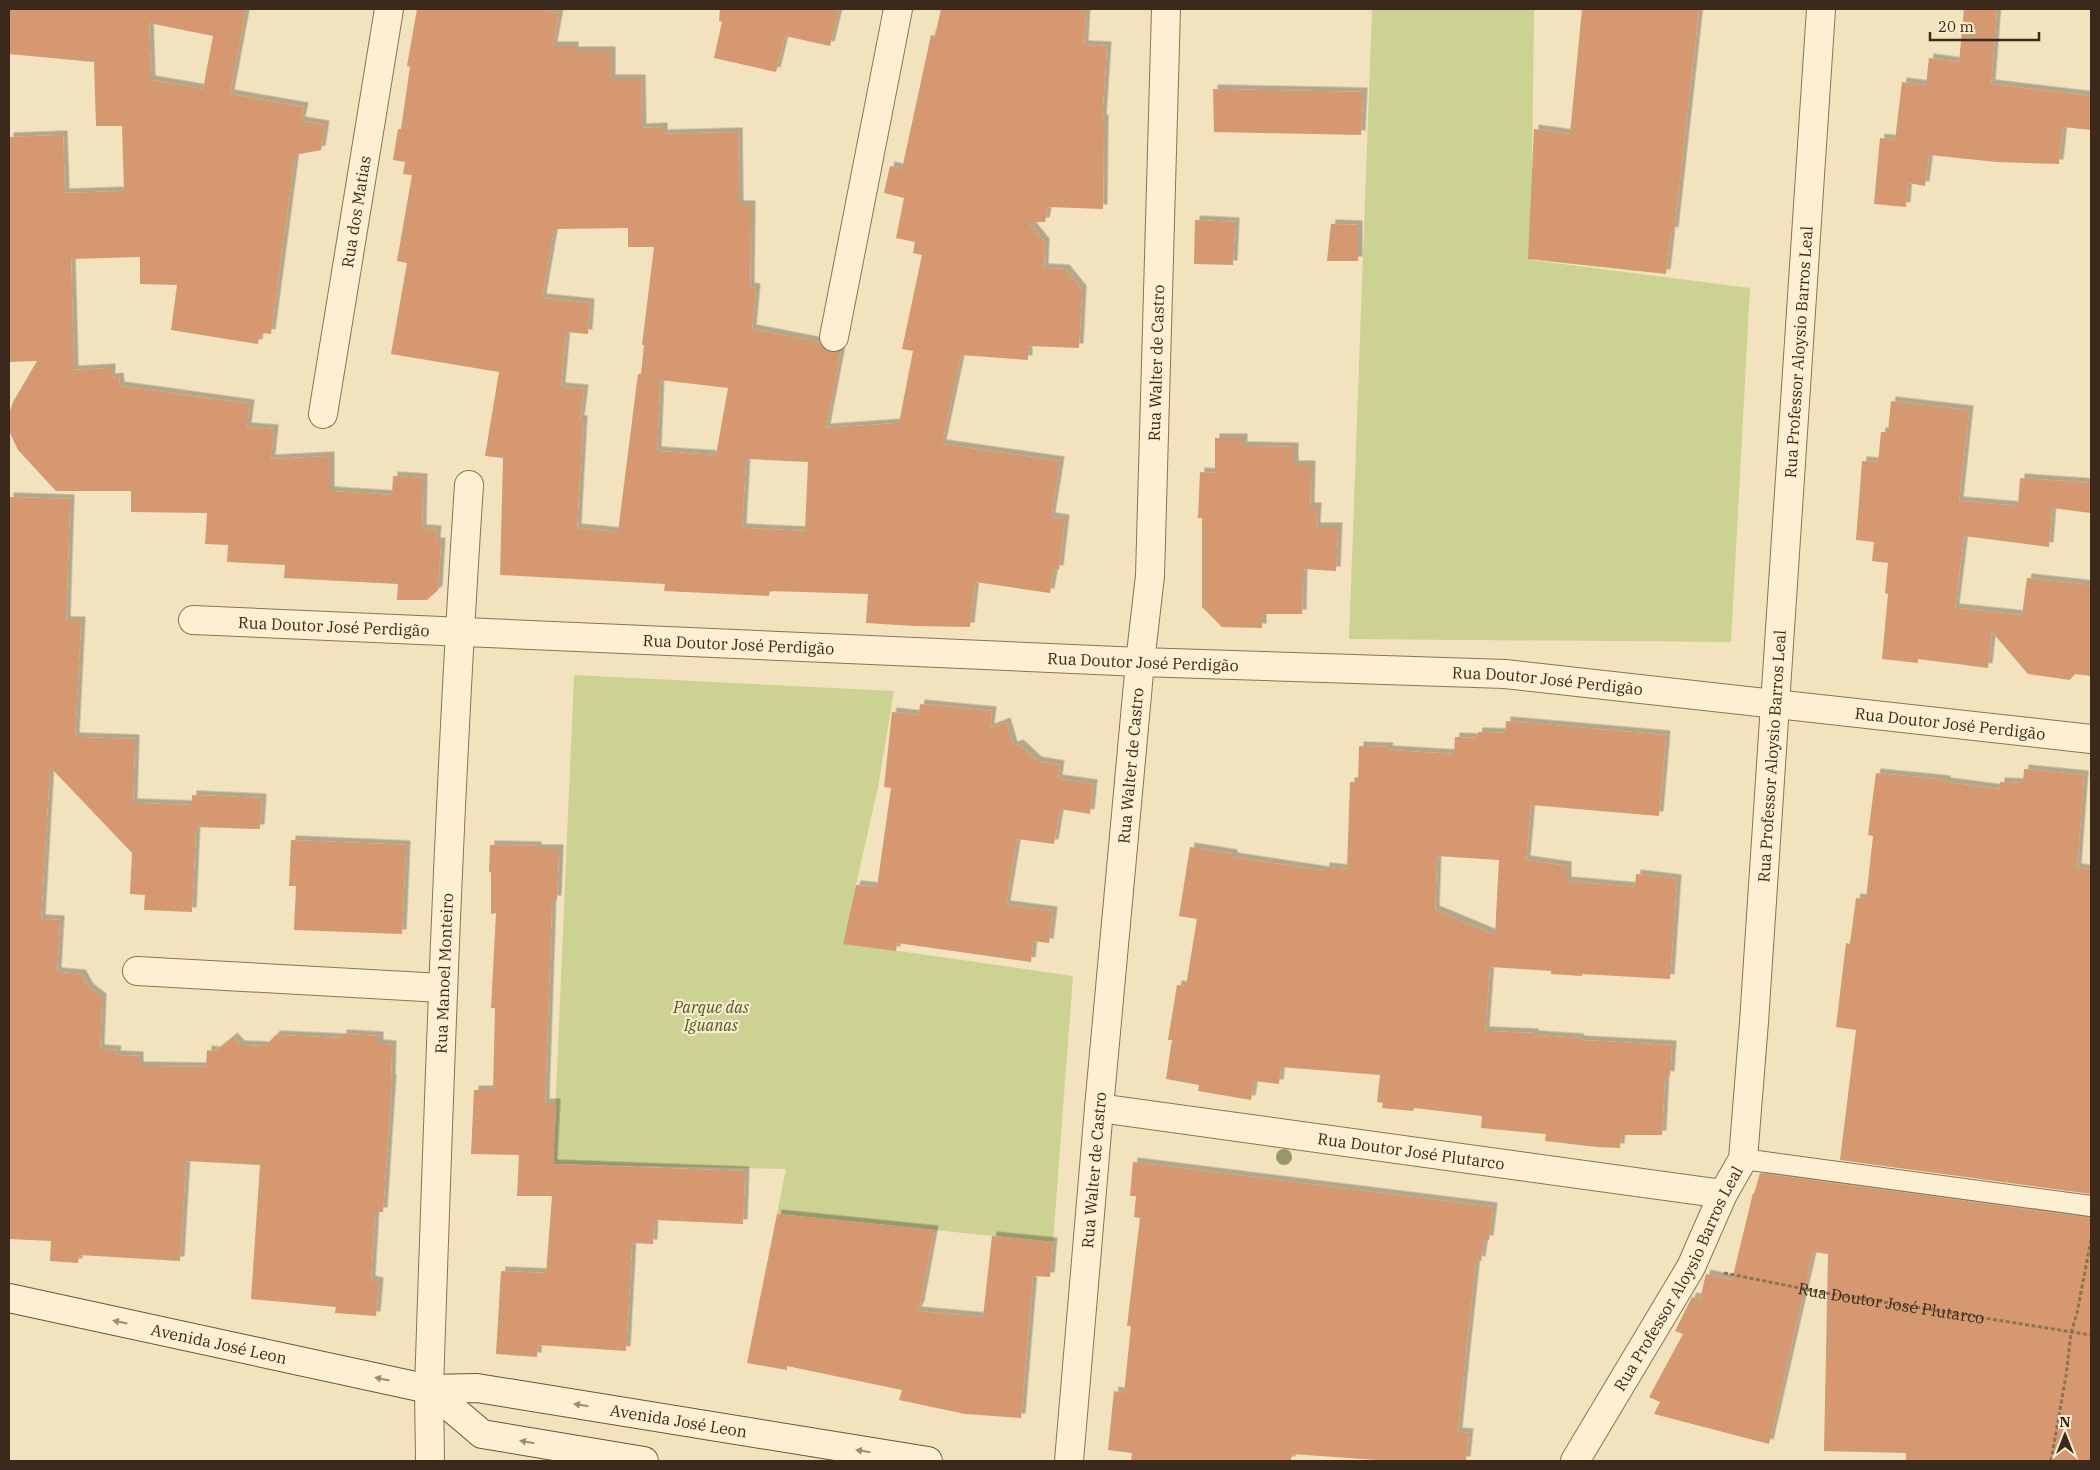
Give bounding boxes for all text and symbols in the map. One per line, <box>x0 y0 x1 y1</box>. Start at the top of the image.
scale bar <box>1930 10 2039 42</box>
text: 20 m <box>1938 17 1974 36</box>
street label: Rua dos Matias <box>337 154 375 269</box>
street label: Rua Professor Aloysio Barros Leal <box>1780 225 1817 479</box>
street label: Rua Walter de Castro <box>1144 284 1168 441</box>
street label: Rua Doutor José Perdigão <box>238 612 430 640</box>
street label: Rua Professor Aloysio Barros Leal <box>1753 629 1790 883</box>
street label: Rua Doutor José Perdigão <box>642 630 835 658</box>
street label: Rua Doutor José Perdigão <box>1047 648 1239 675</box>
street label: Rua Doutor José Perdigão <box>1452 662 1644 699</box>
street label: Rua Walter de Castro <box>1113 687 1148 845</box>
street label: Rua Doutor José Perdigão <box>1854 703 2046 744</box>
street label: Rua Manoel Monteiro <box>431 892 457 1054</box>
park label: Parque das Iguanas <box>672 997 749 1035</box>
street label: Rua Walter de Castro <box>1077 1091 1110 1249</box>
street label: Rua Doutor José Plutarco <box>1316 1128 1506 1174</box>
street label: Rua Professor Aloysio Barros Leal <box>1609 1162 1747 1394</box>
street label: Rua Doutor José Plutarco <box>1796 1278 1986 1328</box>
one-way arrow <box>113 1318 128 1326</box>
street label: Avenida José Leon <box>149 1319 289 1368</box>
one-way arrow <box>374 1375 389 1383</box>
one-way arrow <box>573 1400 589 1408</box>
street label: Avenida José Leon <box>609 1400 749 1442</box>
north arrow <box>2040 1410 2090 1460</box>
text: N <box>2059 1413 2071 1431</box>
one-way arrow <box>518 1437 534 1445</box>
one-way arrow <box>854 1446 870 1454</box>

